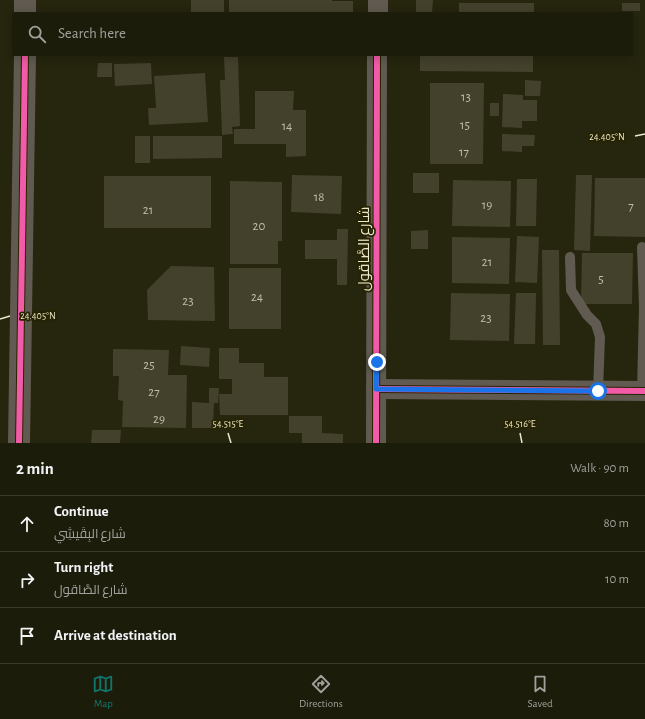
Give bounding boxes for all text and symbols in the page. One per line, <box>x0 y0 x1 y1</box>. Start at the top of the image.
search box <box>12 12 633 56</box>
icon: search <box>26 23 48 45</box>
text: Search here <box>58 26 126 41</box>
house number: 13 <box>461 91 471 104</box>
house number: 15 <box>460 119 470 132</box>
house number: 14 <box>282 120 292 133</box>
text: 24.405°N <box>589 132 625 142</box>
house number: 17 <box>459 146 470 159</box>
house number: 18 <box>314 191 324 204</box>
house number: 19 <box>482 199 492 212</box>
house number: 7 <box>628 200 634 213</box>
house number: 21 <box>143 204 153 217</box>
street label: شارع الصَّاقول <box>356 207 375 291</box>
house number: 20 <box>253 220 266 233</box>
house number: 21 <box>482 256 492 269</box>
house number: 5 <box>598 273 604 286</box>
house number: 24 <box>251 291 263 304</box>
house number: 23 <box>182 295 194 308</box>
text: 24.405°N <box>20 311 56 321</box>
house number: 23 <box>480 312 492 325</box>
route end <box>368 353 386 371</box>
house number: 25 <box>143 359 155 372</box>
route start <box>589 382 607 400</box>
house number: 27 <box>148 386 160 399</box>
house number: 29 <box>153 413 165 426</box>
text: 54.515°E <box>213 419 244 429</box>
text: 54.516°E <box>504 419 536 429</box>
text: 2 min <box>16 460 54 477</box>
text: Walk · 90 m <box>570 462 629 475</box>
text: Continue <box>54 504 109 519</box>
icon: ahead <box>16 513 38 535</box>
text: 80 m <box>603 517 629 530</box>
text: شارع البِقَيشِي <box>54 528 126 541</box>
text: Turn right <box>54 560 113 575</box>
icon: right <box>16 569 38 591</box>
text: 10 m <box>605 573 629 586</box>
text: شارع الصَّاقول <box>54 584 127 597</box>
icon: arrive <box>16 625 38 647</box>
text: Arrive at destination <box>54 628 177 643</box>
tab: Map <box>92 673 114 710</box>
tab: Directions <box>299 673 343 710</box>
tab: Saved <box>527 673 553 710</box>

